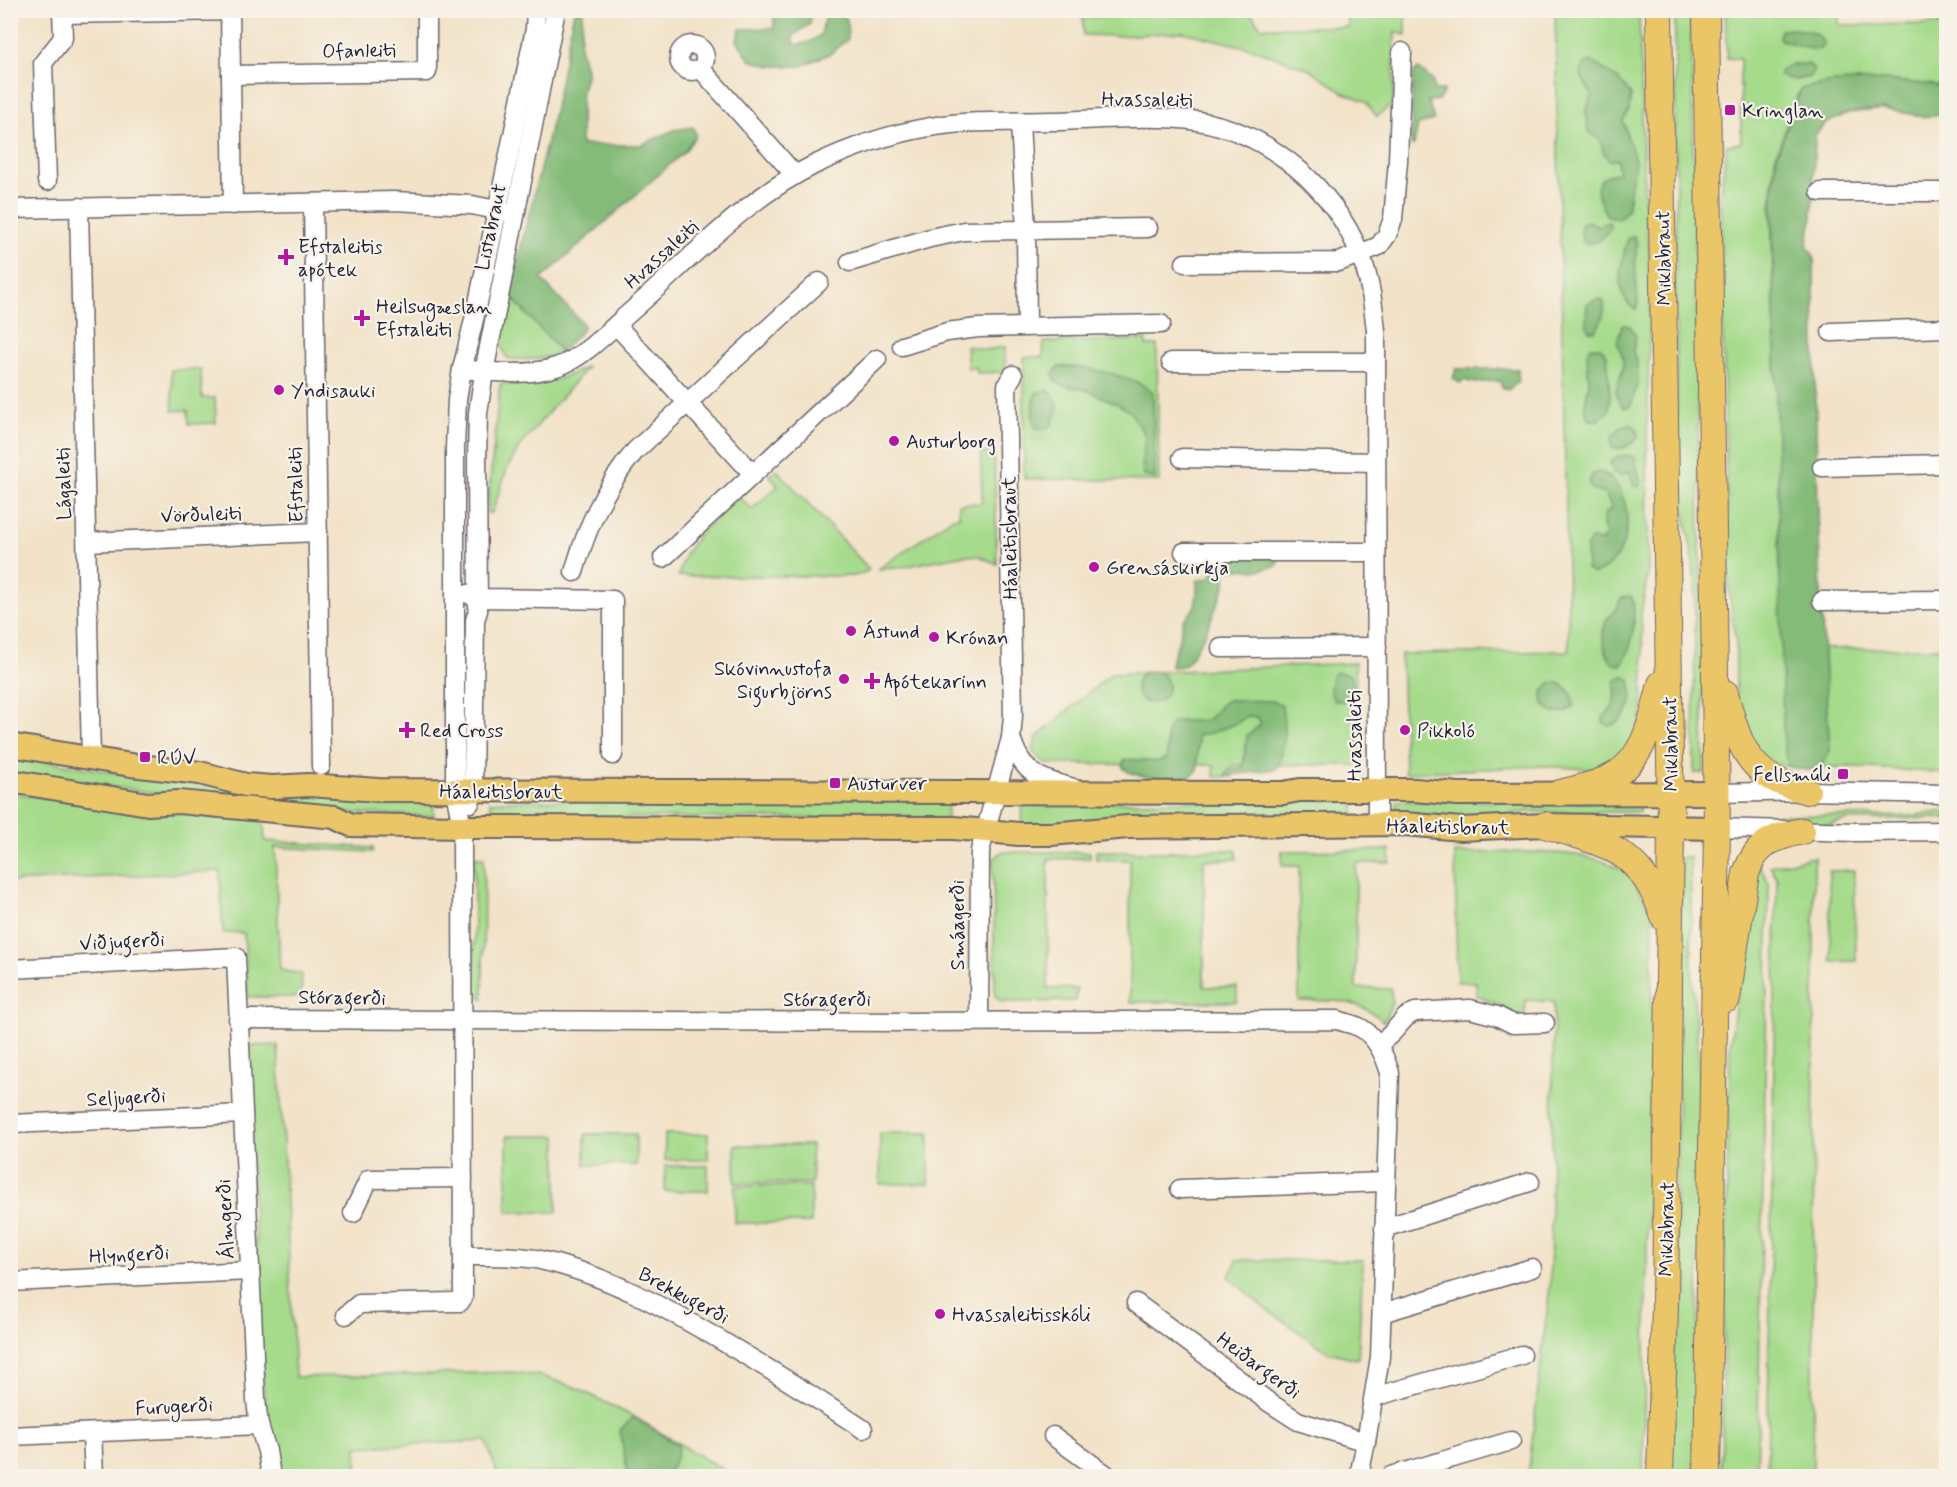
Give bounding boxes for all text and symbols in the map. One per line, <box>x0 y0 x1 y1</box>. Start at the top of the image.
street label: Ofanleiti <box>322 37 396 66</box>
street label: Hvassaleiti <box>1101 86 1193 115</box>
place label: Kringlan <box>1742 98 1824 125</box>
marker: Kringlan <box>1723 103 1737 117</box>
street label: Listabraut <box>469 181 514 273</box>
street label: Miklabraut <box>1650 210 1679 306</box>
street label: Hvassaleiti <box>619 215 705 296</box>
place label: Efstaleitis apótek <box>298 234 383 284</box>
marker: Efstaleitis apótek <box>279 250 293 264</box>
place label: Heilsugæslan Efstaleiti <box>376 294 492 344</box>
marker: Heilsugæslan Efstaleiti <box>353 309 371 327</box>
place label: Yndisauki <box>291 378 376 405</box>
marker: Yndisauki <box>272 383 286 397</box>
place label: Austurborg <box>906 429 996 456</box>
marker: Austurborg <box>887 434 901 448</box>
street label: Lágaleiti <box>50 447 79 520</box>
street label: Efstaleiti <box>282 447 311 523</box>
street label: Háaleitisbraut <box>996 476 1025 600</box>
street label: Vörðuleiti <box>160 501 242 530</box>
place label: Grensáskirkja <box>1106 555 1229 582</box>
marker: Grensáskirkja <box>1087 560 1101 574</box>
place label: Ástund <box>863 619 919 646</box>
marker: Ástund <box>844 624 858 638</box>
place label: Krónan <box>946 625 1009 652</box>
marker: Krónan <box>927 630 941 644</box>
place label: Skóvinnustofa Sigurbjörns <box>714 656 832 708</box>
place label: Apótekarinn <box>884 669 987 697</box>
marker: Skóvinnustofa Sigurbjörns <box>837 672 851 686</box>
marker: Apótekarinn <box>865 674 879 688</box>
street label: Hvassaleiti <box>1342 690 1369 782</box>
street label: Miklabraut <box>1657 696 1686 792</box>
place label: Red Cross <box>420 718 504 745</box>
place label: Pikkoló <box>1417 718 1475 745</box>
marker: Red Cross <box>398 721 416 739</box>
marker: Pikkoló <box>1398 723 1412 737</box>
place label: RÚV <box>157 745 196 772</box>
marker: RÚV <box>138 750 152 764</box>
place label: Fellsmúli <box>1753 762 1831 789</box>
marker: Fellsmúli <box>1836 767 1850 781</box>
place label: Austurver <box>847 771 927 798</box>
marker: Austurver <box>828 776 842 790</box>
street label: Háaleitisbraut <box>439 779 563 806</box>
street label: Háaleitisbraut <box>1386 813 1510 842</box>
street label: Smáagerði <box>945 880 972 970</box>
street label: Viðjugerði <box>79 927 166 960</box>
street label: Stóragerði <box>298 984 386 1015</box>
street label: Stóragerði <box>783 987 871 1016</box>
street label: Seljugerði <box>86 1083 166 1114</box>
street label: Álmgerði <box>211 1178 243 1260</box>
street label: Miklabraut <box>1653 1181 1682 1277</box>
street label: Hlyngerði <box>88 1240 170 1273</box>
street label: Brekkugerði <box>632 1261 733 1333</box>
place label: Hvassaleitisskóli <box>952 1302 1091 1329</box>
marker: Hvassaleitisskóli <box>933 1307 947 1321</box>
street label: Heiðargerði <box>1209 1326 1306 1408</box>
street label: Furugerði <box>135 1392 214 1424</box>

